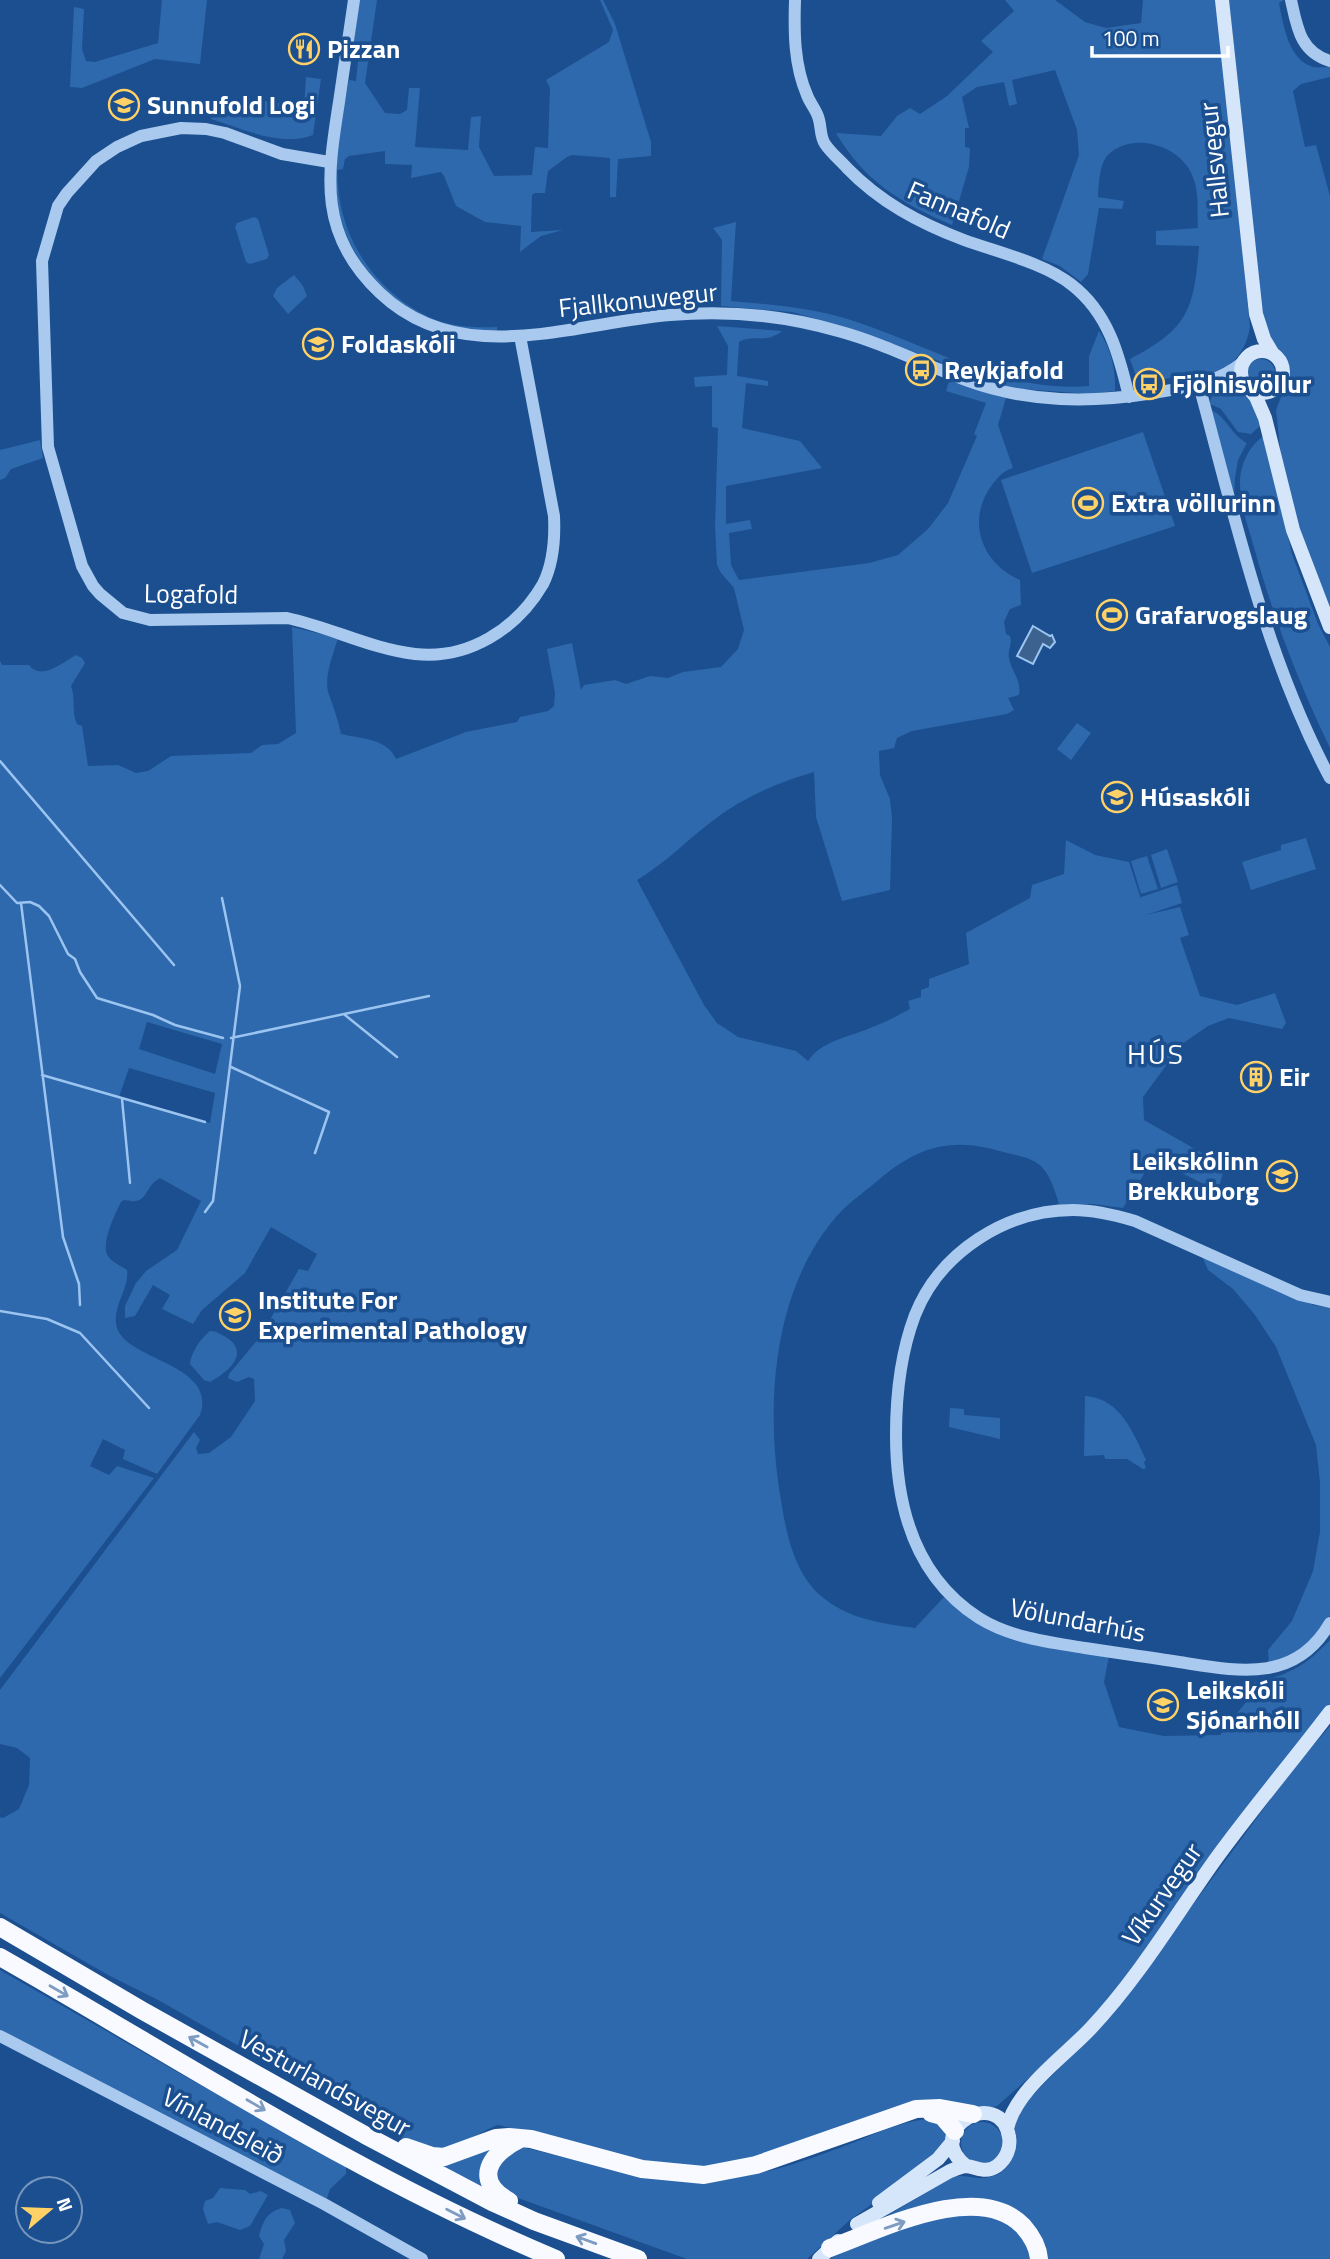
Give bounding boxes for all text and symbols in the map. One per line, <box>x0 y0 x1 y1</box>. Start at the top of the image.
scale bar <box>1092 14 1228 58</box>
text: 100 m <box>1102 22 1159 54</box>
place label: Pizzan <box>327 29 400 68</box>
restaurant icon: Pizzan <box>287 32 321 66</box>
place label: Sunnufold Logi <box>147 85 315 124</box>
school or university icon: Sunnufold Logi <box>107 88 141 122</box>
street label: Hallsvegur <box>1188 100 1239 220</box>
street label: Fannafold <box>902 170 1017 249</box>
street label: Fjallkonuvegur <box>557 272 719 327</box>
place label: Foldaskóli <box>341 324 456 363</box>
school or university icon: Foldaskóli <box>301 327 335 361</box>
place label: Reykjafold <box>944 350 1064 389</box>
bus stop icon: Reykjafold <box>904 353 938 387</box>
place label: Fjölnisvöllur <box>1172 364 1312 403</box>
bus stop icon: Fjölnisvöllur <box>1132 367 1166 401</box>
place label: Extra völlurinn <box>1111 483 1276 522</box>
sports icon: Extra völlurinn <box>1071 486 1105 520</box>
street label: Logafold <box>144 573 238 614</box>
place label: Grafarvogslaug <box>1135 595 1308 634</box>
sports icon: Grafarvogslaug <box>1095 598 1129 632</box>
place label: Húsaskóli <box>1140 777 1251 816</box>
school or university icon: Húsaskóli <box>1100 780 1134 814</box>
district label: HÚS <box>1127 1032 1185 1075</box>
place label: Eir <box>1279 1057 1310 1096</box>
building icon: Eir <box>1239 1060 1273 1094</box>
place label: Leikskólinn Brekkuborg <box>1128 1141 1259 1210</box>
school or university icon: Leikskólinn Brekkuborg <box>1265 1159 1299 1193</box>
place label: Institute For Experimental Pathology <box>258 1280 527 1349</box>
school or university icon: Institute For Experimental Pathology <box>218 1298 252 1332</box>
street label: Völundarhús <box>1007 1587 1149 1652</box>
place label: Leikskóli Sjónarhóll <box>1186 1670 1300 1739</box>
school or university icon: Leikskóli Sjónarhóll <box>1146 1688 1180 1722</box>
street label: Víkurvegur <box>1112 1834 1211 1953</box>
one-way arrow <box>49 1984 69 1998</box>
street label: Vesturlandsvegur <box>232 2019 419 2146</box>
one-way arrow <box>189 2035 209 2049</box>
street label: Vínlandsleið <box>155 2077 291 2174</box>
one-way arrow <box>246 2098 266 2112</box>
north arrow <box>14 2175 84 2245</box>
text: N <box>50 2193 81 2215</box>
one-way arrow <box>445 2208 466 2222</box>
one-way arrow <box>883 2218 905 2230</box>
one-way arrow <box>575 2233 597 2245</box>

